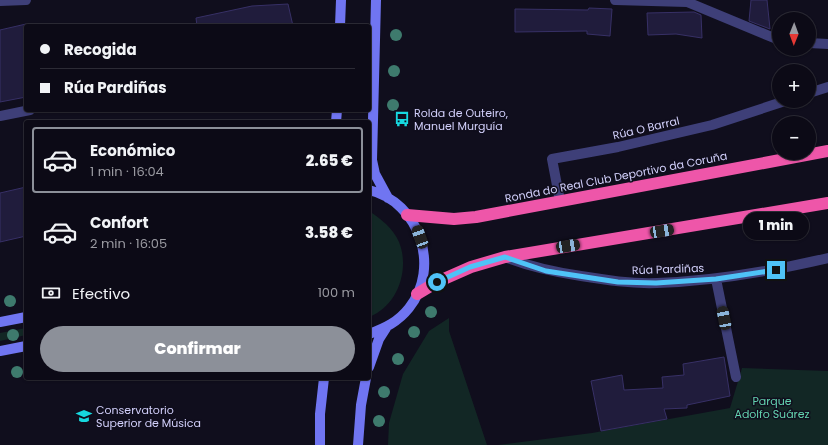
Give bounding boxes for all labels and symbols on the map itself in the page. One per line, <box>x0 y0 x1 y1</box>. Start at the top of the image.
north arrow <box>772 12 816 56</box>
place label: Rolda de Outeiro, Manuel Murguía <box>414 105 508 134</box>
bus stop icon: Rolda de Outeiro, Manuel Murguía <box>393 110 411 128</box>
street label: Rúa O Barral <box>611 113 681 143</box>
street label: Ronda do Real Club Deportivo da Coruña <box>503 148 729 206</box>
callout: 1 min <box>743 212 809 240</box>
car <box>649 223 675 239</box>
car <box>410 224 430 250</box>
car <box>555 238 581 254</box>
street label: Rúa Pardiñas <box>632 260 705 278</box>
route end <box>767 261 785 279</box>
route start <box>428 273 446 291</box>
car <box>716 305 732 331</box>
park label: Parque Adolfo Suárez <box>734 393 810 422</box>
place label: Conservatorio Superior de Música <box>96 402 201 431</box>
school or university icon: Conservatorio Superior de Música <box>75 407 93 425</box>

